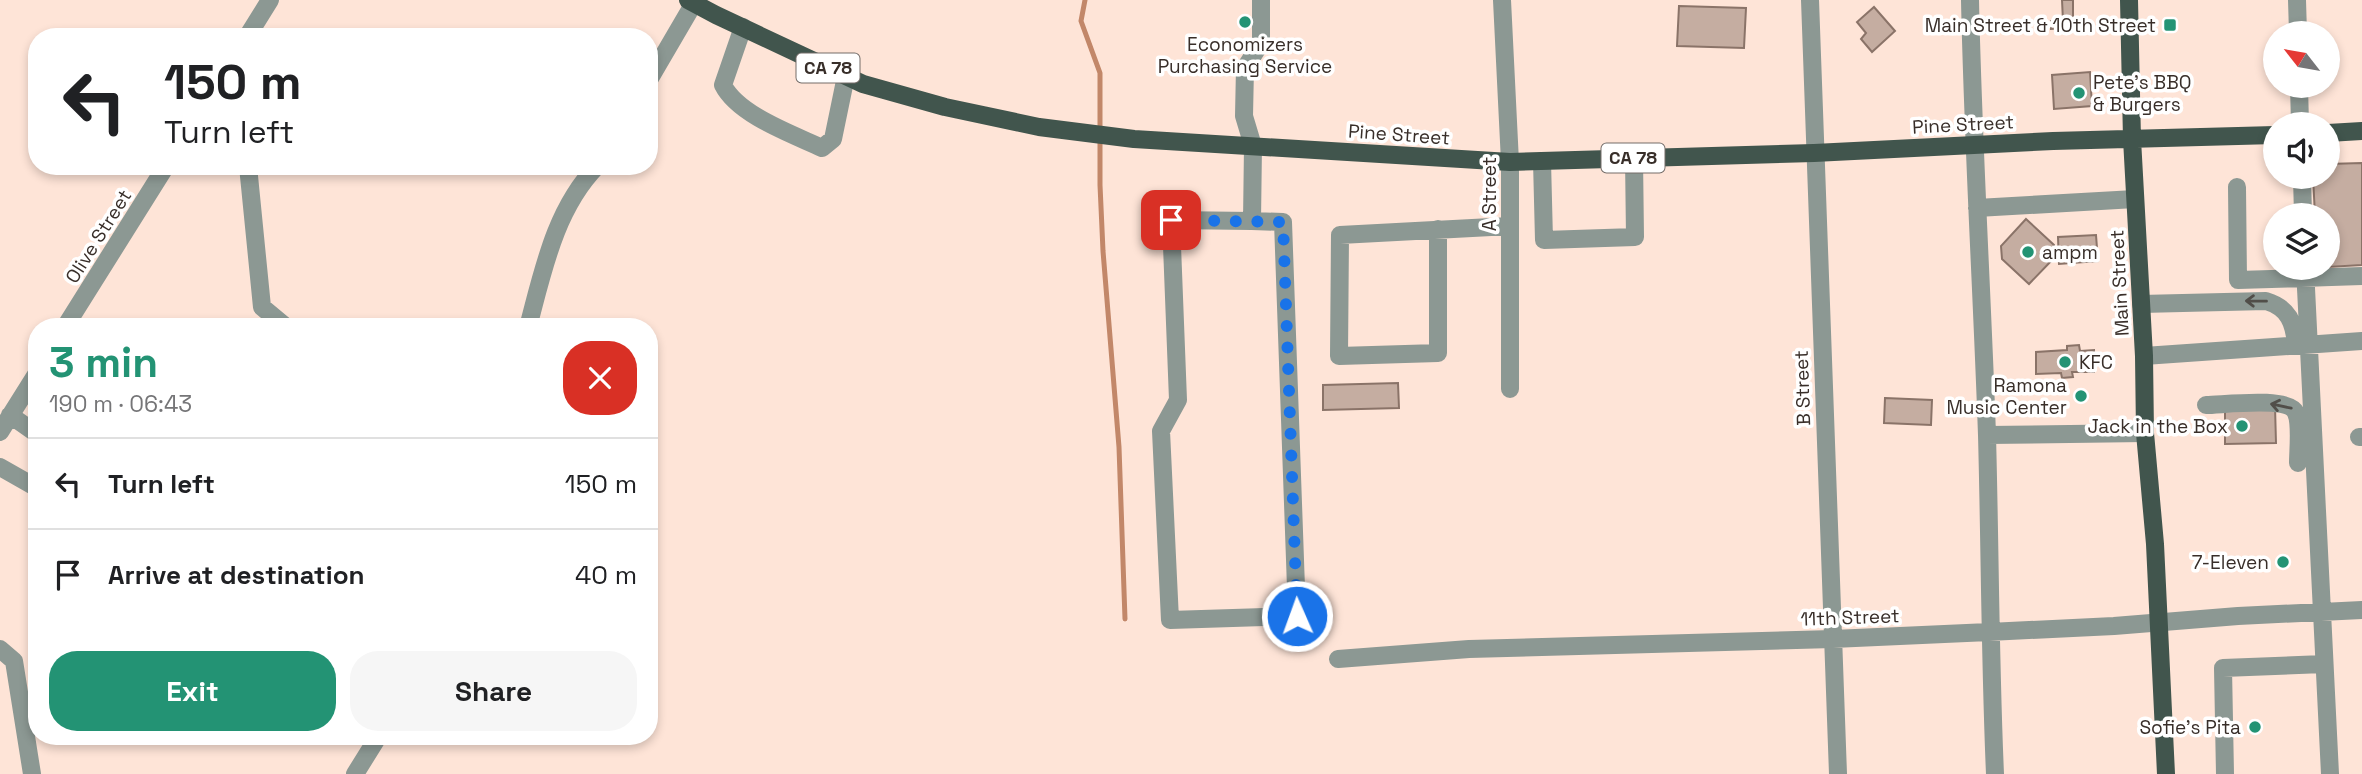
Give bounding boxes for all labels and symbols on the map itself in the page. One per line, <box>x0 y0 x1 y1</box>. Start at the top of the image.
place label: Main Street & 10th Street <box>1925 13 2156 38</box>
marker: Economizers Purchasing Service <box>1237 14 1253 30</box>
marker: Main Street & 10th Street <box>2162 17 2178 33</box>
north arrow <box>2263 21 2340 98</box>
place label: Economizers Purchasing Service <box>1158 32 1332 79</box>
road number: CA 78 <box>796 54 860 82</box>
place label: Pete's BBQ & Burgers <box>2093 70 2191 117</box>
marker: Pete's BBQ & Burgers <box>2071 85 2087 101</box>
street label: Pine Street <box>1911 109 2015 140</box>
street label: Pine Street <box>1347 118 1451 151</box>
road number: CA 78 <box>1602 144 1664 173</box>
street label: A Street <box>1477 157 1502 231</box>
street label: Olive Street <box>60 185 137 288</box>
pin <box>1141 190 1201 250</box>
street label: Main Street <box>2104 229 2135 337</box>
place label: ampm <box>2042 240 2098 265</box>
marker: ampm <box>2020 244 2036 260</box>
one-way arrow <box>2245 294 2268 308</box>
street label: B Street <box>1789 350 1816 426</box>
place label: KFC <box>2079 350 2113 375</box>
marker: KFC <box>2057 354 2073 370</box>
place label: Ramona Music Center <box>1946 373 2067 420</box>
marker: Ramona Music Center <box>2073 388 2089 404</box>
one-way arrow <box>2270 398 2293 412</box>
place label: Jack in the Box <box>2087 414 2228 439</box>
marker: Jack in the Box <box>2234 418 2250 434</box>
place label: 7-Eleven <box>2192 550 2269 575</box>
marker: 7-Eleven <box>2275 554 2291 570</box>
position arrow <box>1260 579 1334 653</box>
street label: 11th Street <box>1800 603 1900 632</box>
place label: Sofie's Pita <box>2139 715 2241 740</box>
marker: Sofie's Pita <box>2247 719 2263 735</box>

